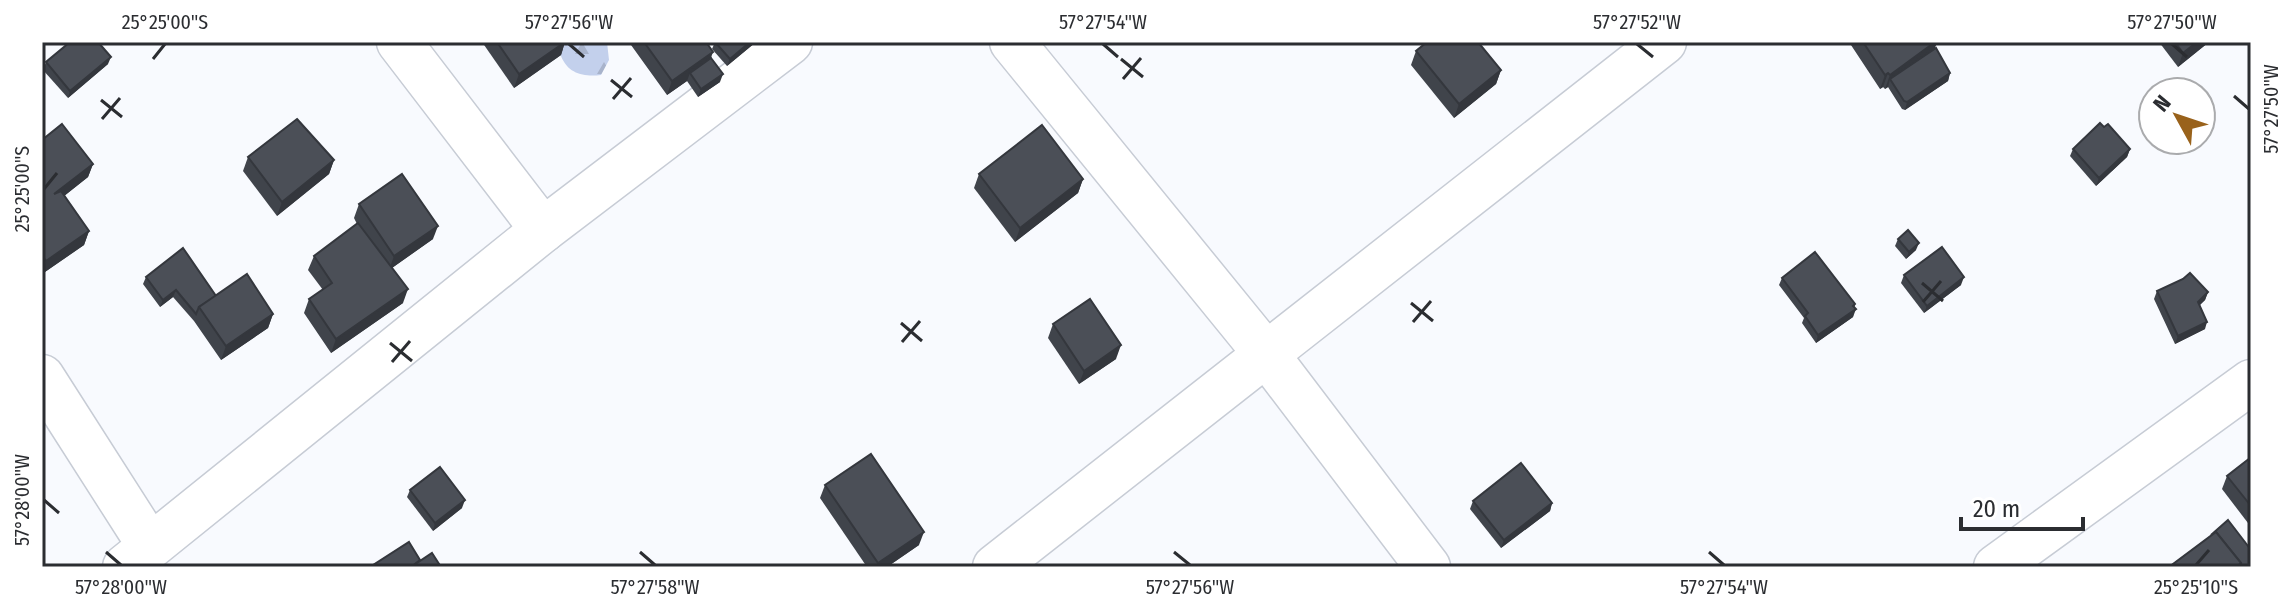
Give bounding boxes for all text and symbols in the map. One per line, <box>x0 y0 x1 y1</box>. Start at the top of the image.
text: 25°25'00"S <box>122 10 208 34</box>
text: 57°27'56"W <box>525 10 613 34</box>
text: 57°27'54"W <box>1059 10 1147 34</box>
text: 57°27'52"W <box>1593 10 1681 34</box>
text: 57°27'50"W <box>2127 10 2217 34</box>
text: 57°27'50"W <box>2259 64 2283 154</box>
north arrow <box>2137 76 2217 156</box>
text: N <box>2147 90 2177 117</box>
text: 25°25'00"S <box>10 146 34 232</box>
text: 57°28'00"W <box>10 454 34 546</box>
scale bar <box>1961 481 2083 531</box>
text: 20 m <box>1973 495 2020 523</box>
text: 57°28'00"W <box>75 575 167 599</box>
text: 57°27'58"W <box>611 575 699 599</box>
text: 57°27'56"W <box>1146 575 1234 599</box>
text: 57°27'54"W <box>1680 575 1768 599</box>
text: 25°25'10"S <box>2154 575 2238 599</box>

